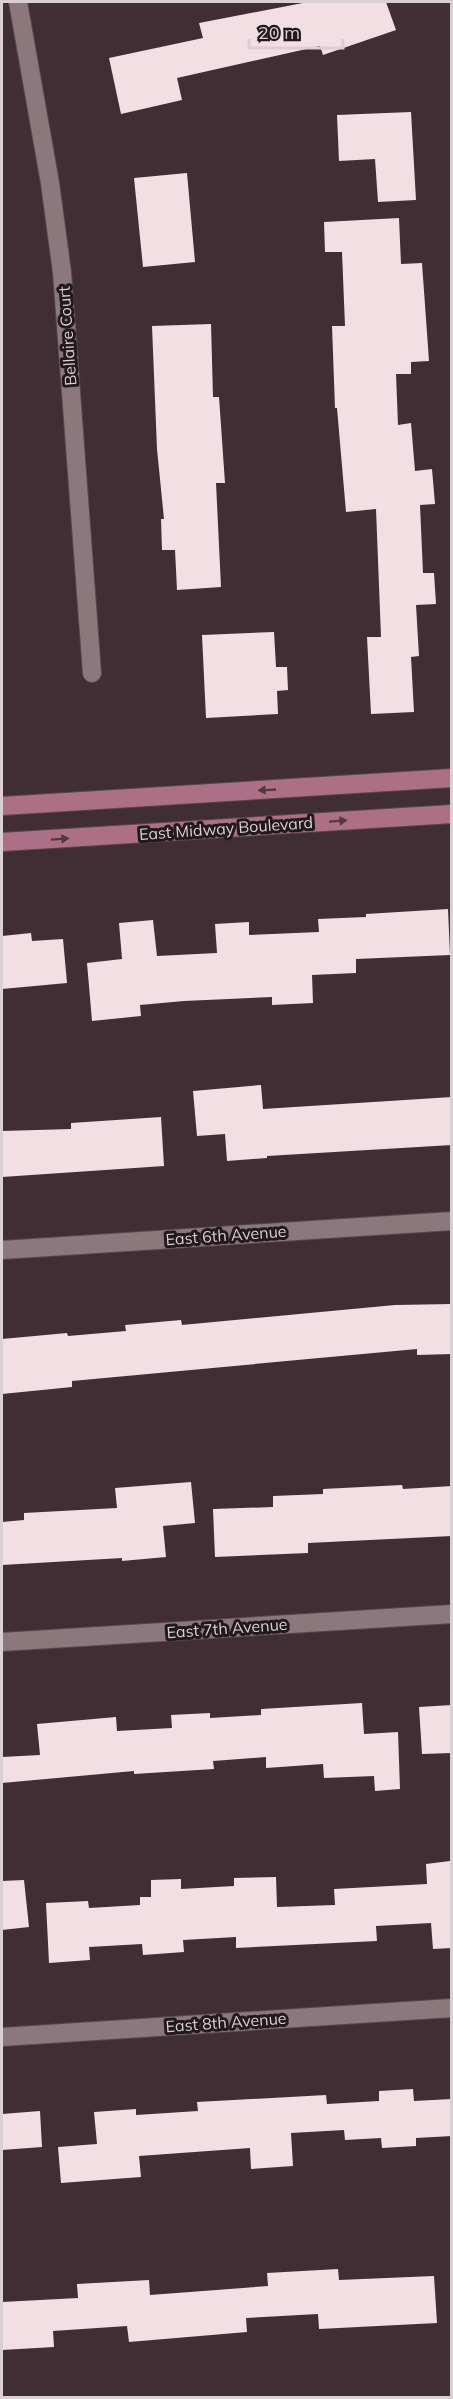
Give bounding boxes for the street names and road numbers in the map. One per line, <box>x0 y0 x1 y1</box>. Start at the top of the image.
street label: Bellaire Court <box>54 285 80 386</box>
street label: East Midway Boulevard <box>138 812 314 844</box>
street label: East 6th Avenue <box>165 1221 287 1249</box>
street label: East 7th Avenue <box>166 1614 288 1642</box>
street label: East 8th Avenue <box>165 2008 287 2036</box>

